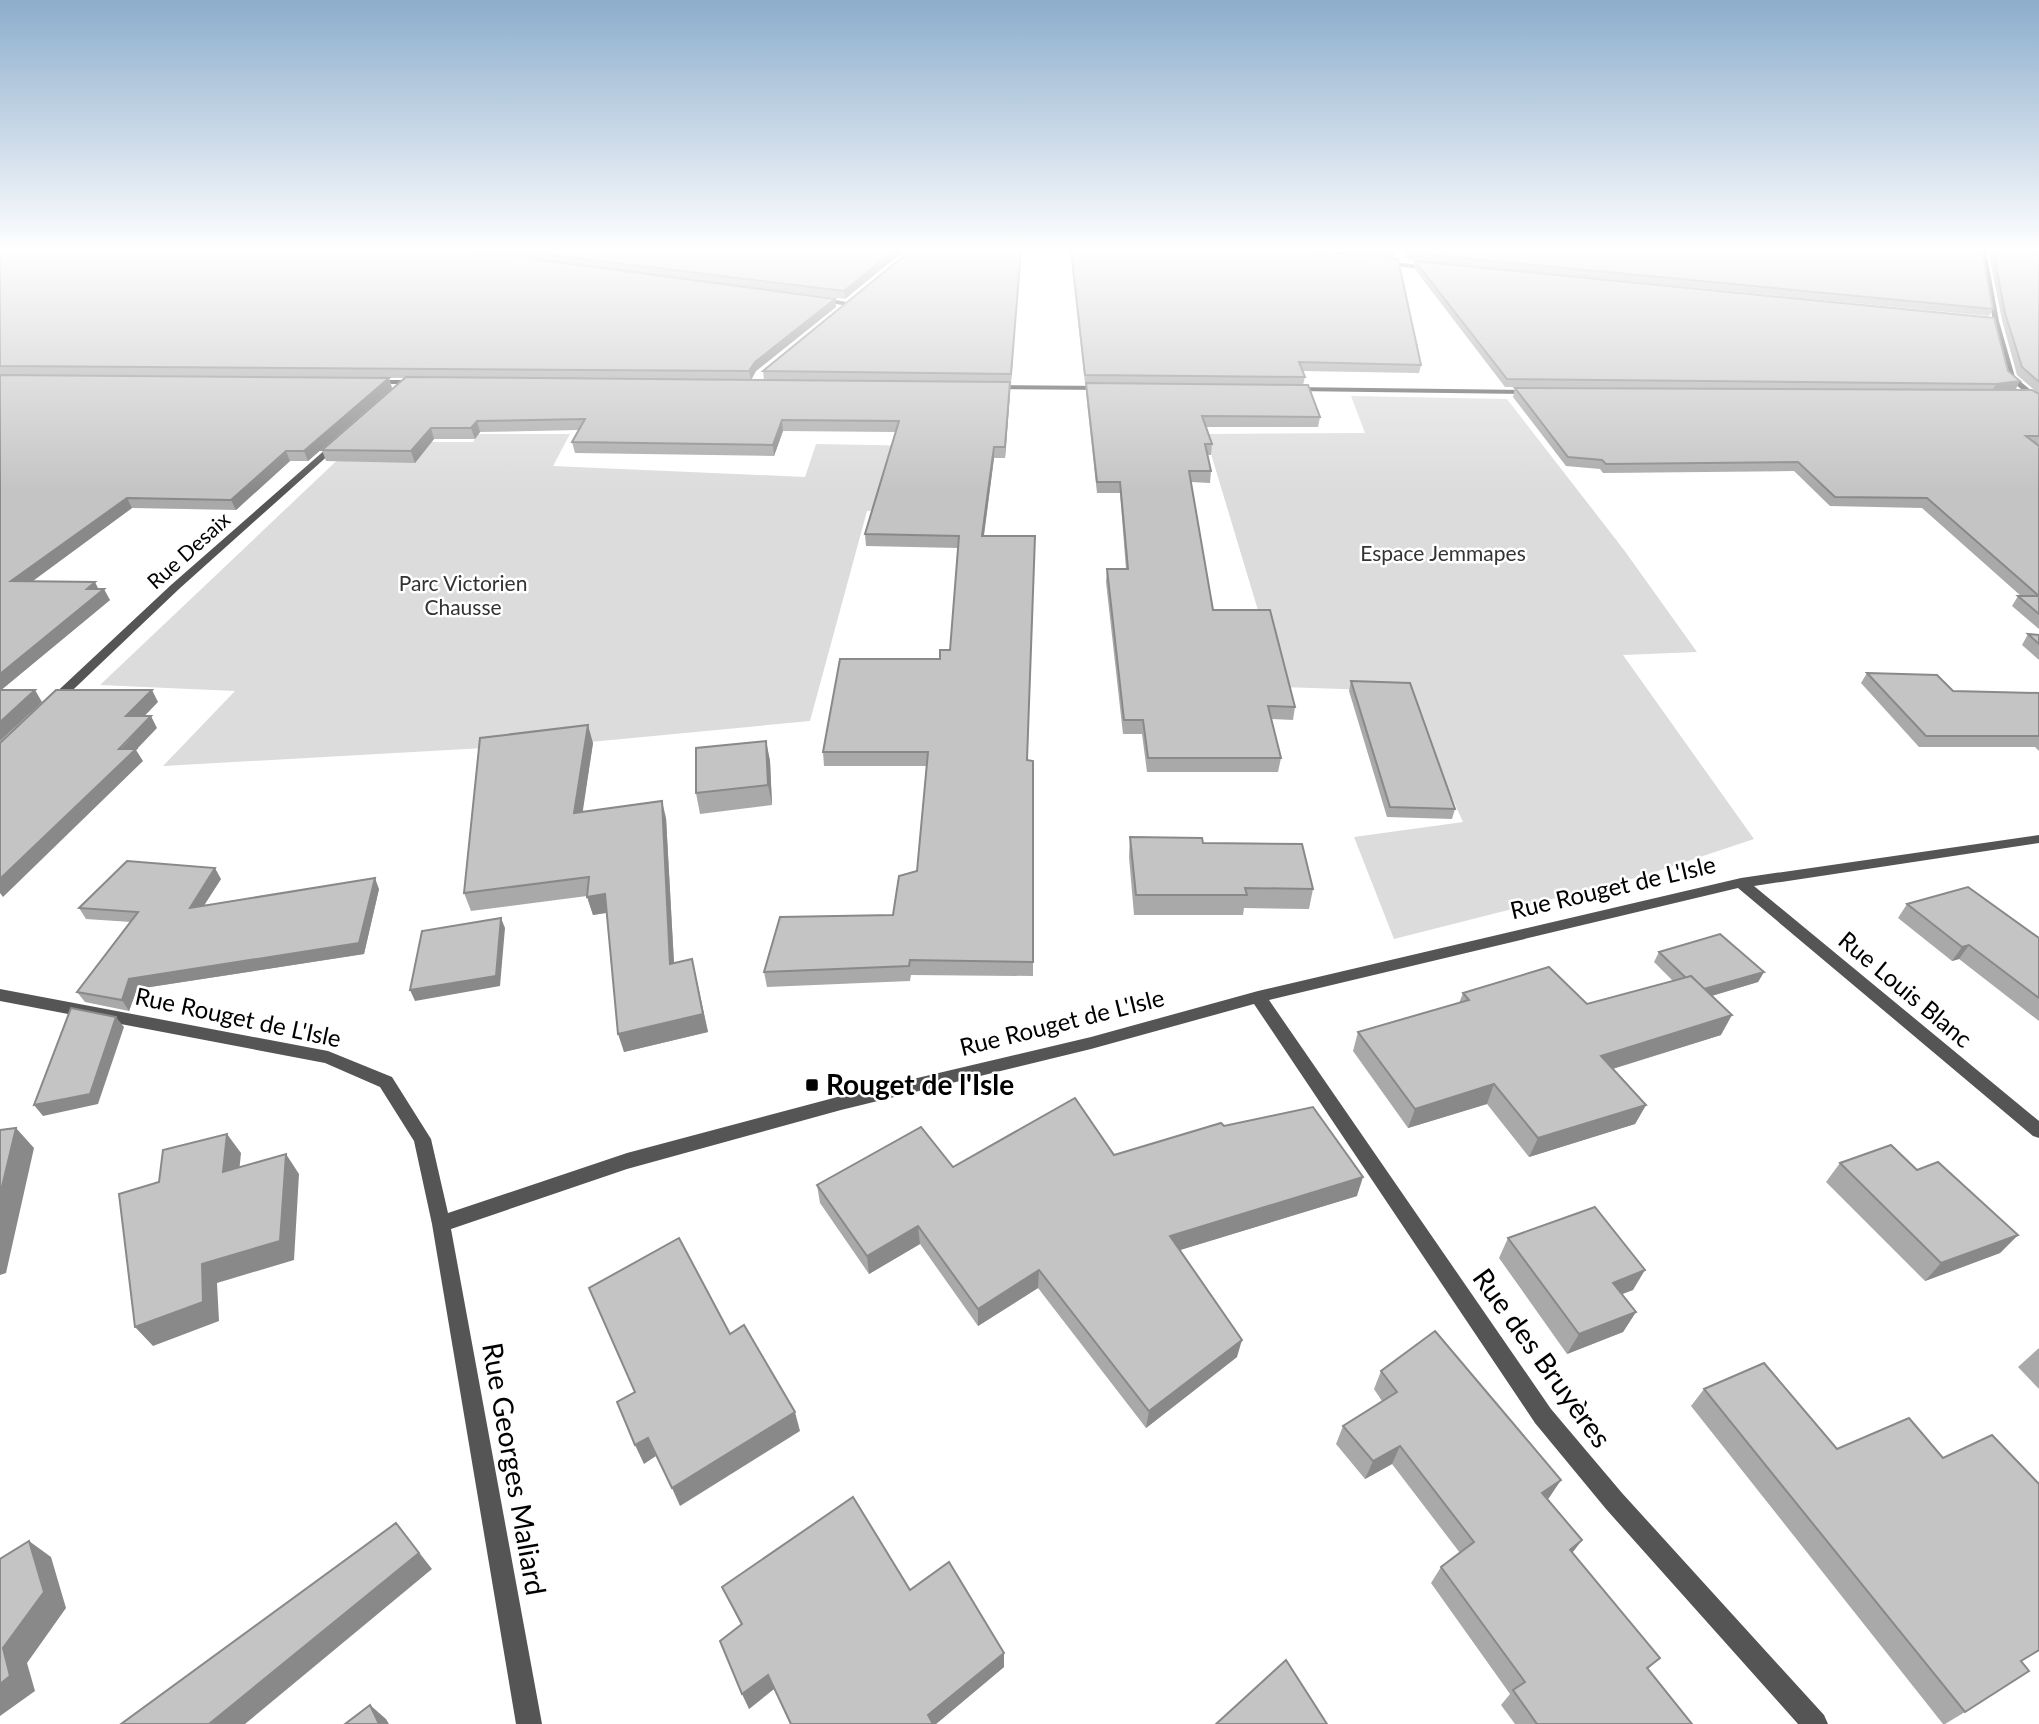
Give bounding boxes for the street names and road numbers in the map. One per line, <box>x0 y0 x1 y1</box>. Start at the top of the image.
street label: Rue Desaix <box>141 506 235 594</box>
street label: Rue Rouget de L'Isle <box>1507 849 1718 924</box>
street label: Rue Louis Blanc <box>1833 925 1979 1053</box>
street label: Rue Rouget de L'Isle <box>133 981 344 1053</box>
street label: Rue Rouget de L'Isle <box>956 982 1167 1061</box>
street label: Rue des Bruyères <box>1466 1261 1619 1454</box>
street label: Rue Georges Maliard <box>476 1340 554 1598</box>

